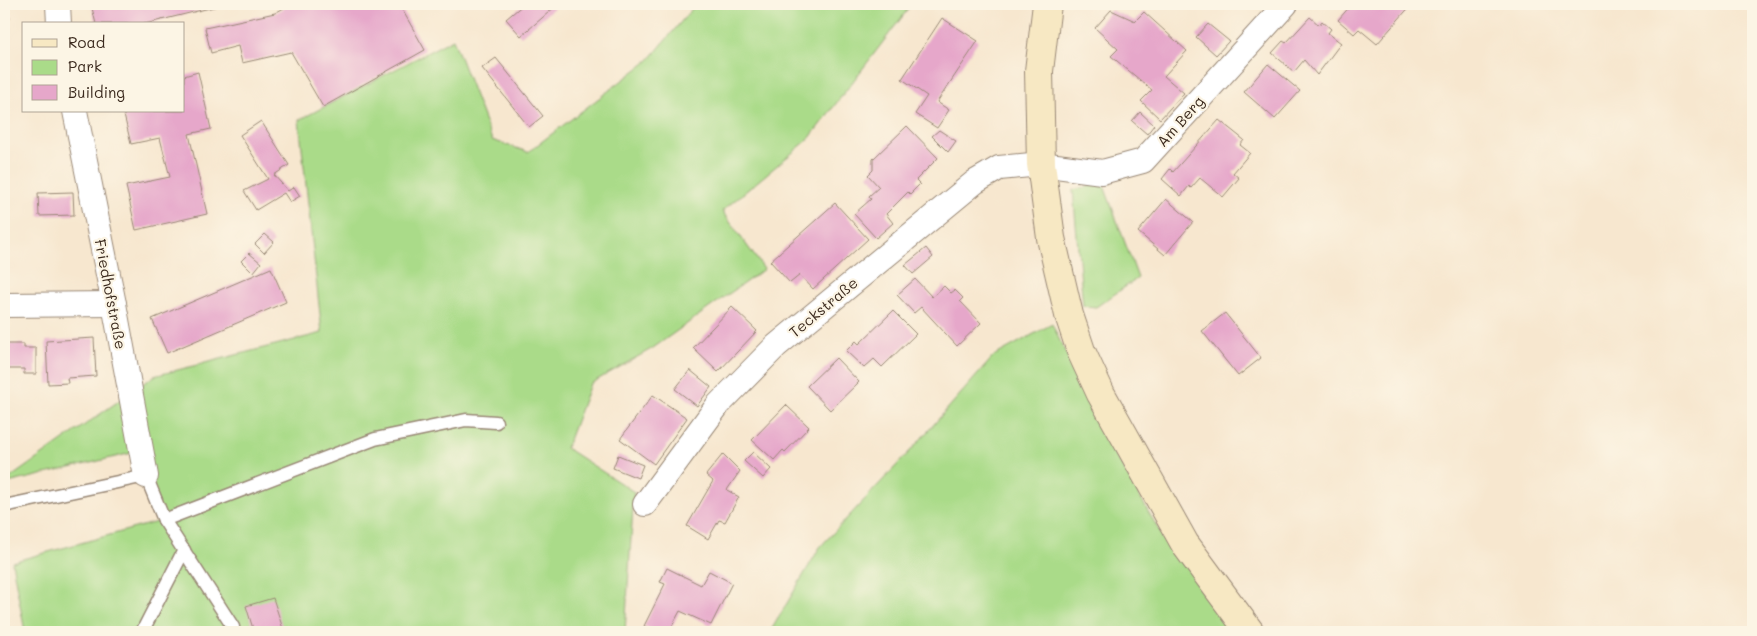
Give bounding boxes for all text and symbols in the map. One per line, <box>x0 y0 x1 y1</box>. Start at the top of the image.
legend <box>22 22 185 112</box>
text: Road <box>68 32 105 52</box>
text: Park <box>68 56 102 76</box>
text: Building <box>68 82 125 102</box>
street label: Am Berg <box>1152 91 1208 151</box>
street label: Friedhofstraße <box>90 237 132 351</box>
street label: Teckstraße <box>784 272 862 342</box>

